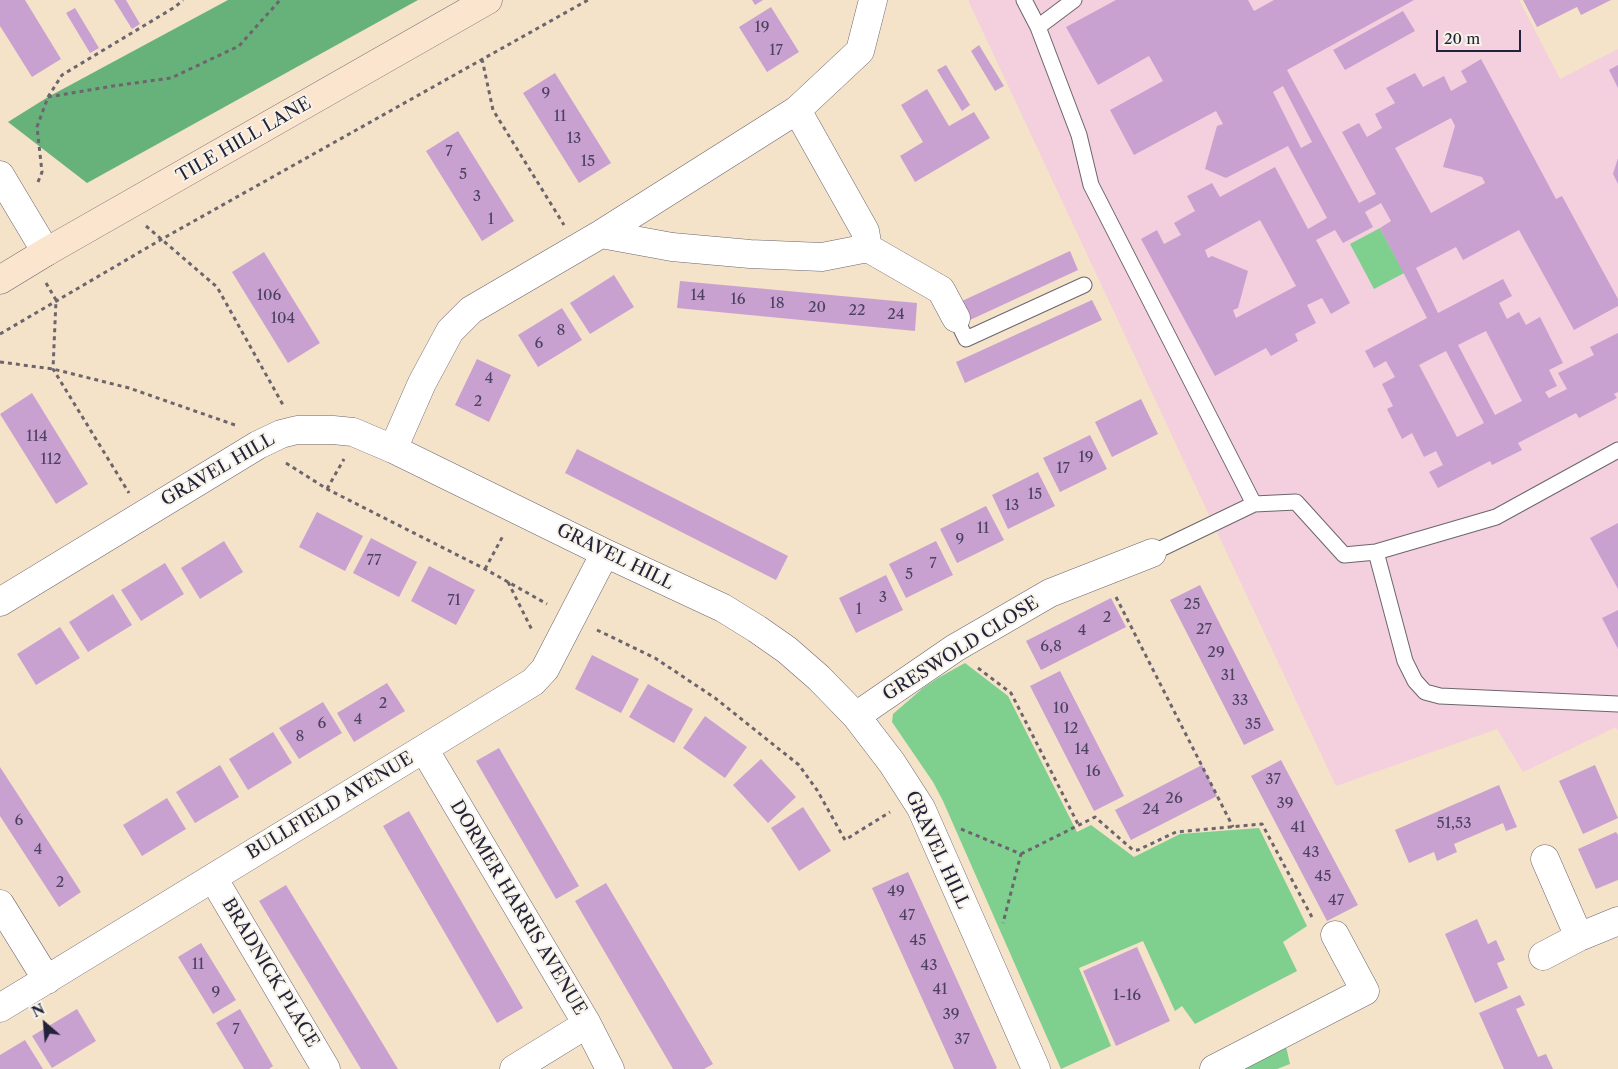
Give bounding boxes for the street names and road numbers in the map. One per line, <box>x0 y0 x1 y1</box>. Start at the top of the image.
street label: TILE HILL LANE <box>173 93 315 187</box>
street label: GRAVEL HILL <box>157 429 279 511</box>
street label: GRAVEL HILL <box>553 519 677 595</box>
street label: GRESWOLD CLOSE <box>879 592 1043 706</box>
street label: BULLFIELD AVENUE <box>243 748 417 864</box>
street label: GRAVEL HILL <box>900 788 974 912</box>
street label: DORMER HARRIS AVENUE <box>445 797 591 1019</box>
street label: BRADNICK PLACE <box>217 895 323 1051</box>

